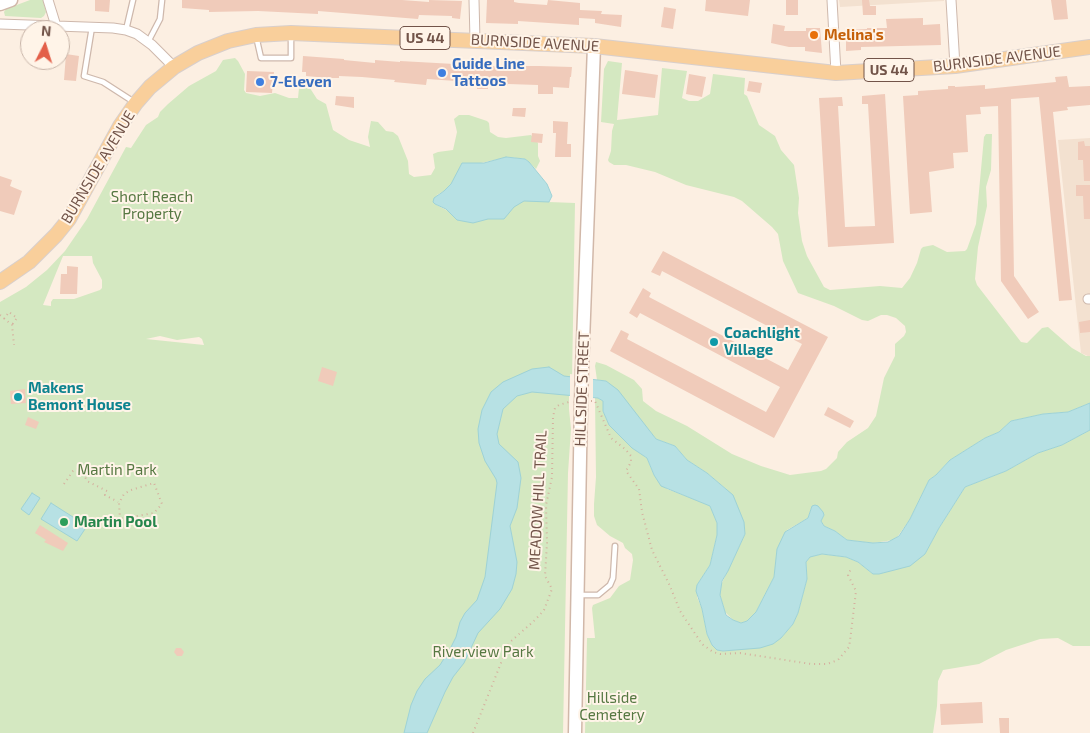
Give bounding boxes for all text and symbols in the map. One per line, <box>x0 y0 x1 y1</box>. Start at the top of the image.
north arrow <box>20 20 70 70</box>
text: N <box>40 22 52 39</box>
road number: US 44 <box>400 26 450 49</box>
place label: Melina's <box>824 26 884 44</box>
marker: Melina's <box>808 29 820 41</box>
street label: BURNSIDE AVENUE <box>470 31 600 55</box>
street label: BURNSIDE AVENUE <box>932 42 1062 76</box>
place label: Guide Line Tattoos <box>452 55 525 90</box>
road number: US 44 <box>864 58 914 82</box>
marker: Guide Line Tattoos <box>436 67 448 79</box>
place label: 7-Eleven <box>270 73 332 91</box>
marker: 7-Eleven <box>254 76 266 88</box>
street label: BURNSIDE AVENUE <box>57 107 139 227</box>
park label: Short Reach Property <box>111 188 193 223</box>
place label: Coachlight Village <box>724 324 800 359</box>
street label: HILLSIDE STREET <box>571 331 593 447</box>
marker: Coachlight Village <box>708 336 720 348</box>
place label: Makens Bemont House <box>28 379 131 414</box>
marker: Makens Bemont House <box>12 391 24 403</box>
street label: MEADOW HILL TRAIL <box>525 430 551 570</box>
park label: Martin Park <box>77 461 157 479</box>
place label: Martin Pool <box>74 513 157 531</box>
marker: Martin Pool <box>58 516 70 528</box>
park label: Riverview Park <box>432 643 534 661</box>
park label: Hillside Cemetery <box>579 689 645 724</box>

